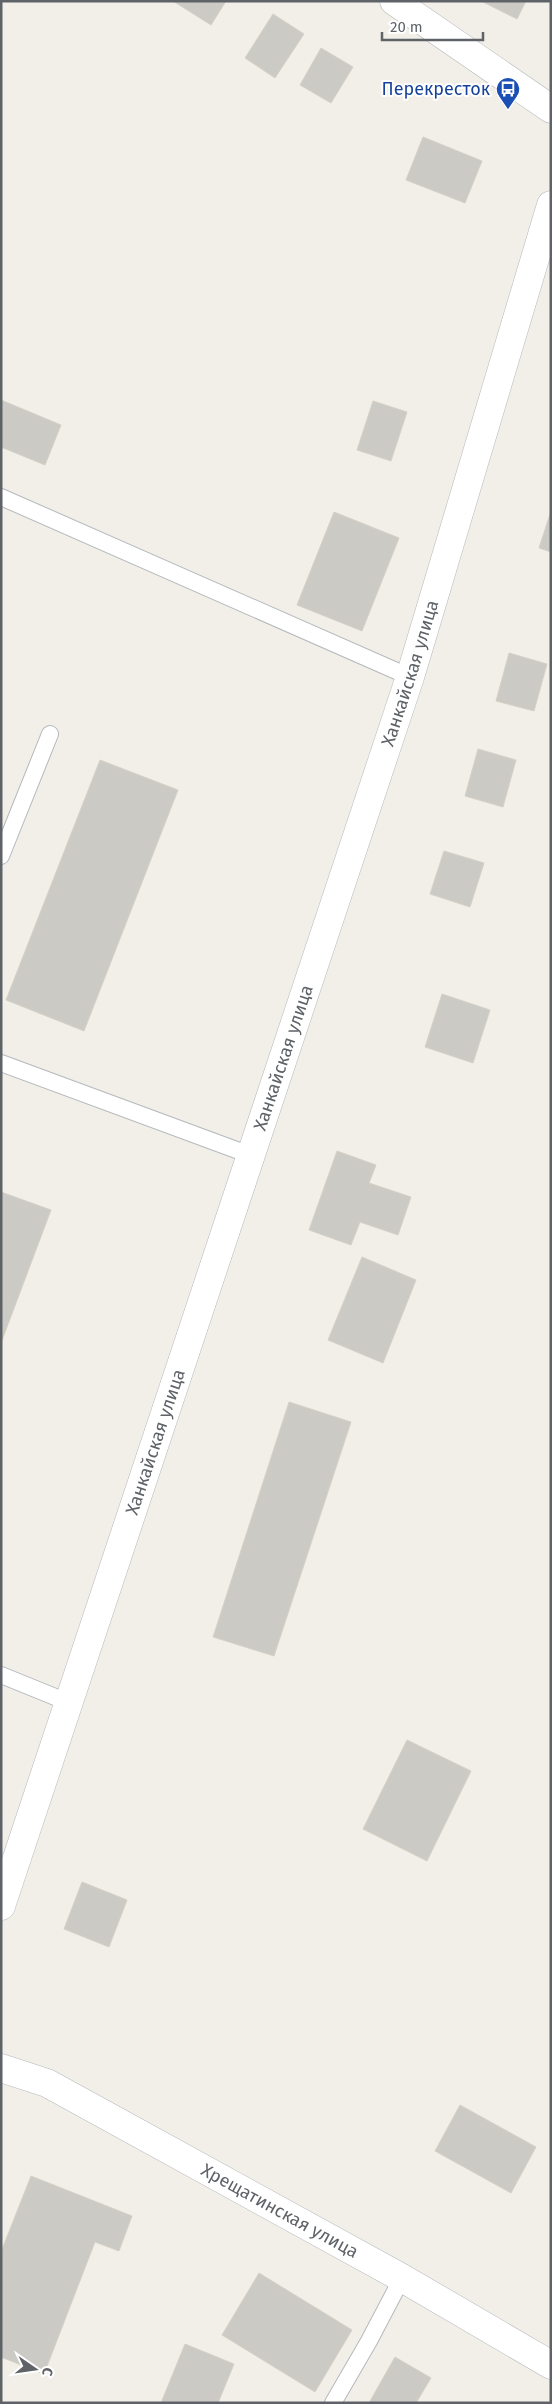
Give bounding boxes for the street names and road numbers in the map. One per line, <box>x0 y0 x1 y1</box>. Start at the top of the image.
street label: Ханкайская улица <box>377 597 443 749</box>
street label: Ханкайская улица <box>249 982 318 1133</box>
street label: Ханкайская улица <box>121 1366 190 1518</box>
street label: Хрещатинская улица <box>197 2159 362 2263</box>

